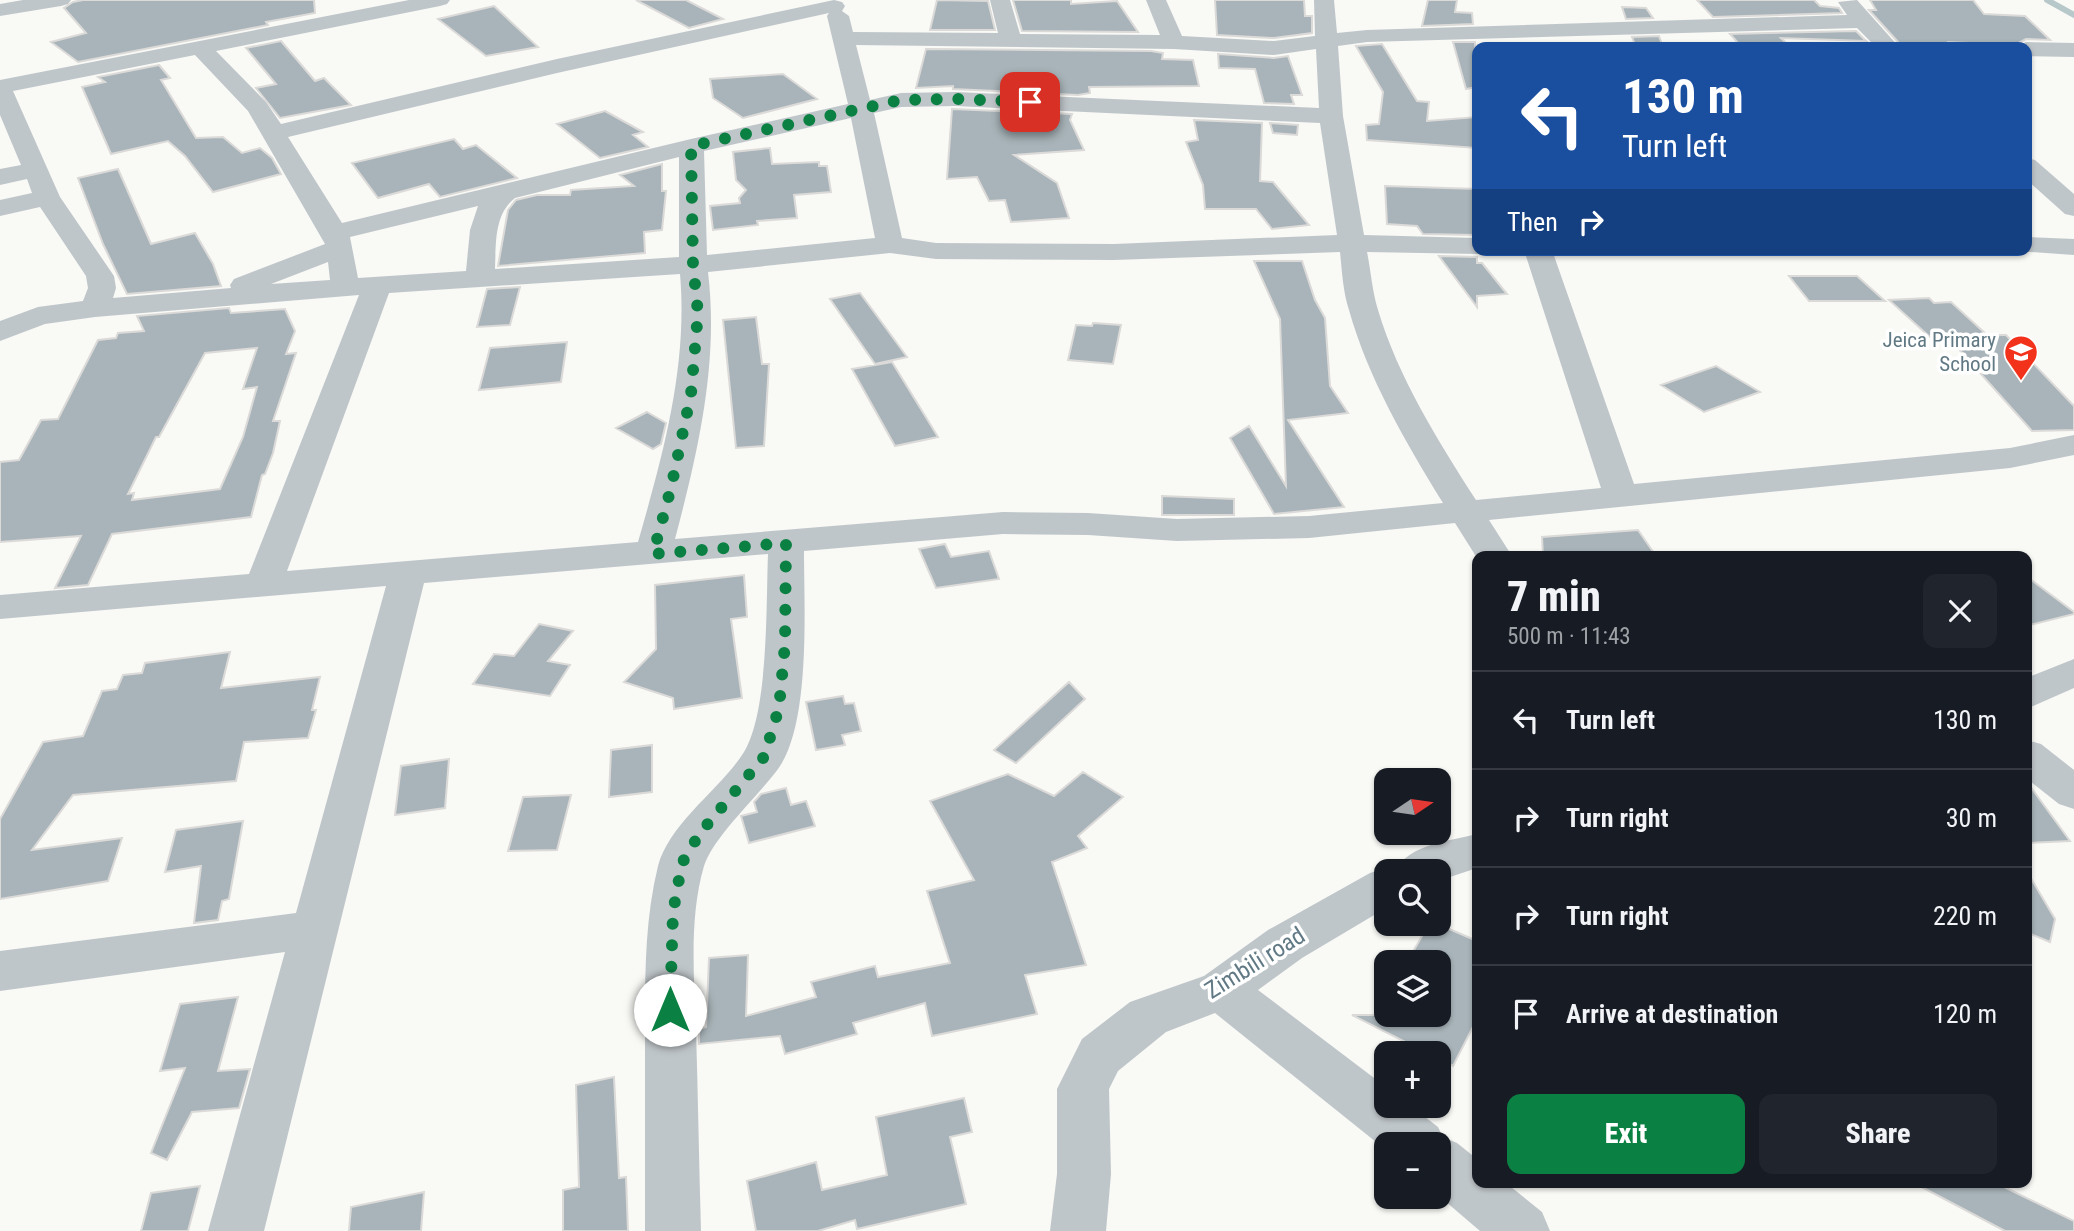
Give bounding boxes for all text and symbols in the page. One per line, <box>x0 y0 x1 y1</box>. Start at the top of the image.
text: 130 m <box>1622 68 1744 125</box>
icon: left <box>1507 70 1598 161</box>
pin <box>1000 72 1060 132</box>
icon: arrive <box>1011 83 1049 121</box>
text: Turn left <box>1622 127 1727 165</box>
icon: right <box>1572 203 1610 241</box>
text: Then <box>1507 207 1558 237</box>
place label: Jeica Primary School <box>1883 328 1996 376</box>
school or university icon: Jeica Primary School <box>2002 333 2040 382</box>
text: 7 min <box>1507 572 1601 621</box>
button: close <box>1923 574 1997 648</box>
text: 500 m · 11:43 <box>1507 623 1631 650</box>
icon: left <box>1507 701 1545 739</box>
text: Turn left <box>1566 705 1655 735</box>
text: 130 m <box>1933 705 1997 735</box>
north arrow <box>1374 768 1451 845</box>
map controls <box>1374 768 1451 1209</box>
icon: right <box>1507 799 1545 837</box>
text: Turn right <box>1566 803 1668 833</box>
text: 30 m <box>1946 803 1997 833</box>
button: search <box>1374 859 1451 936</box>
icon: right <box>1507 897 1545 935</box>
text: Turn right <box>1566 901 1668 931</box>
text: 220 m <box>1933 901 1997 931</box>
street label: Zimbili road <box>1200 921 1310 1005</box>
button: layers <box>1374 950 1451 1027</box>
position arrow <box>633 973 707 1047</box>
icon: arrive <box>1507 995 1545 1033</box>
text: Arrive at destination <box>1566 999 1778 1029</box>
text: 120 m <box>1933 999 1997 1029</box>
button: + <box>1374 1041 1451 1118</box>
button: Exit <box>1507 1094 1745 1174</box>
button: Share <box>1759 1094 1997 1174</box>
button: − <box>1374 1132 1451 1209</box>

